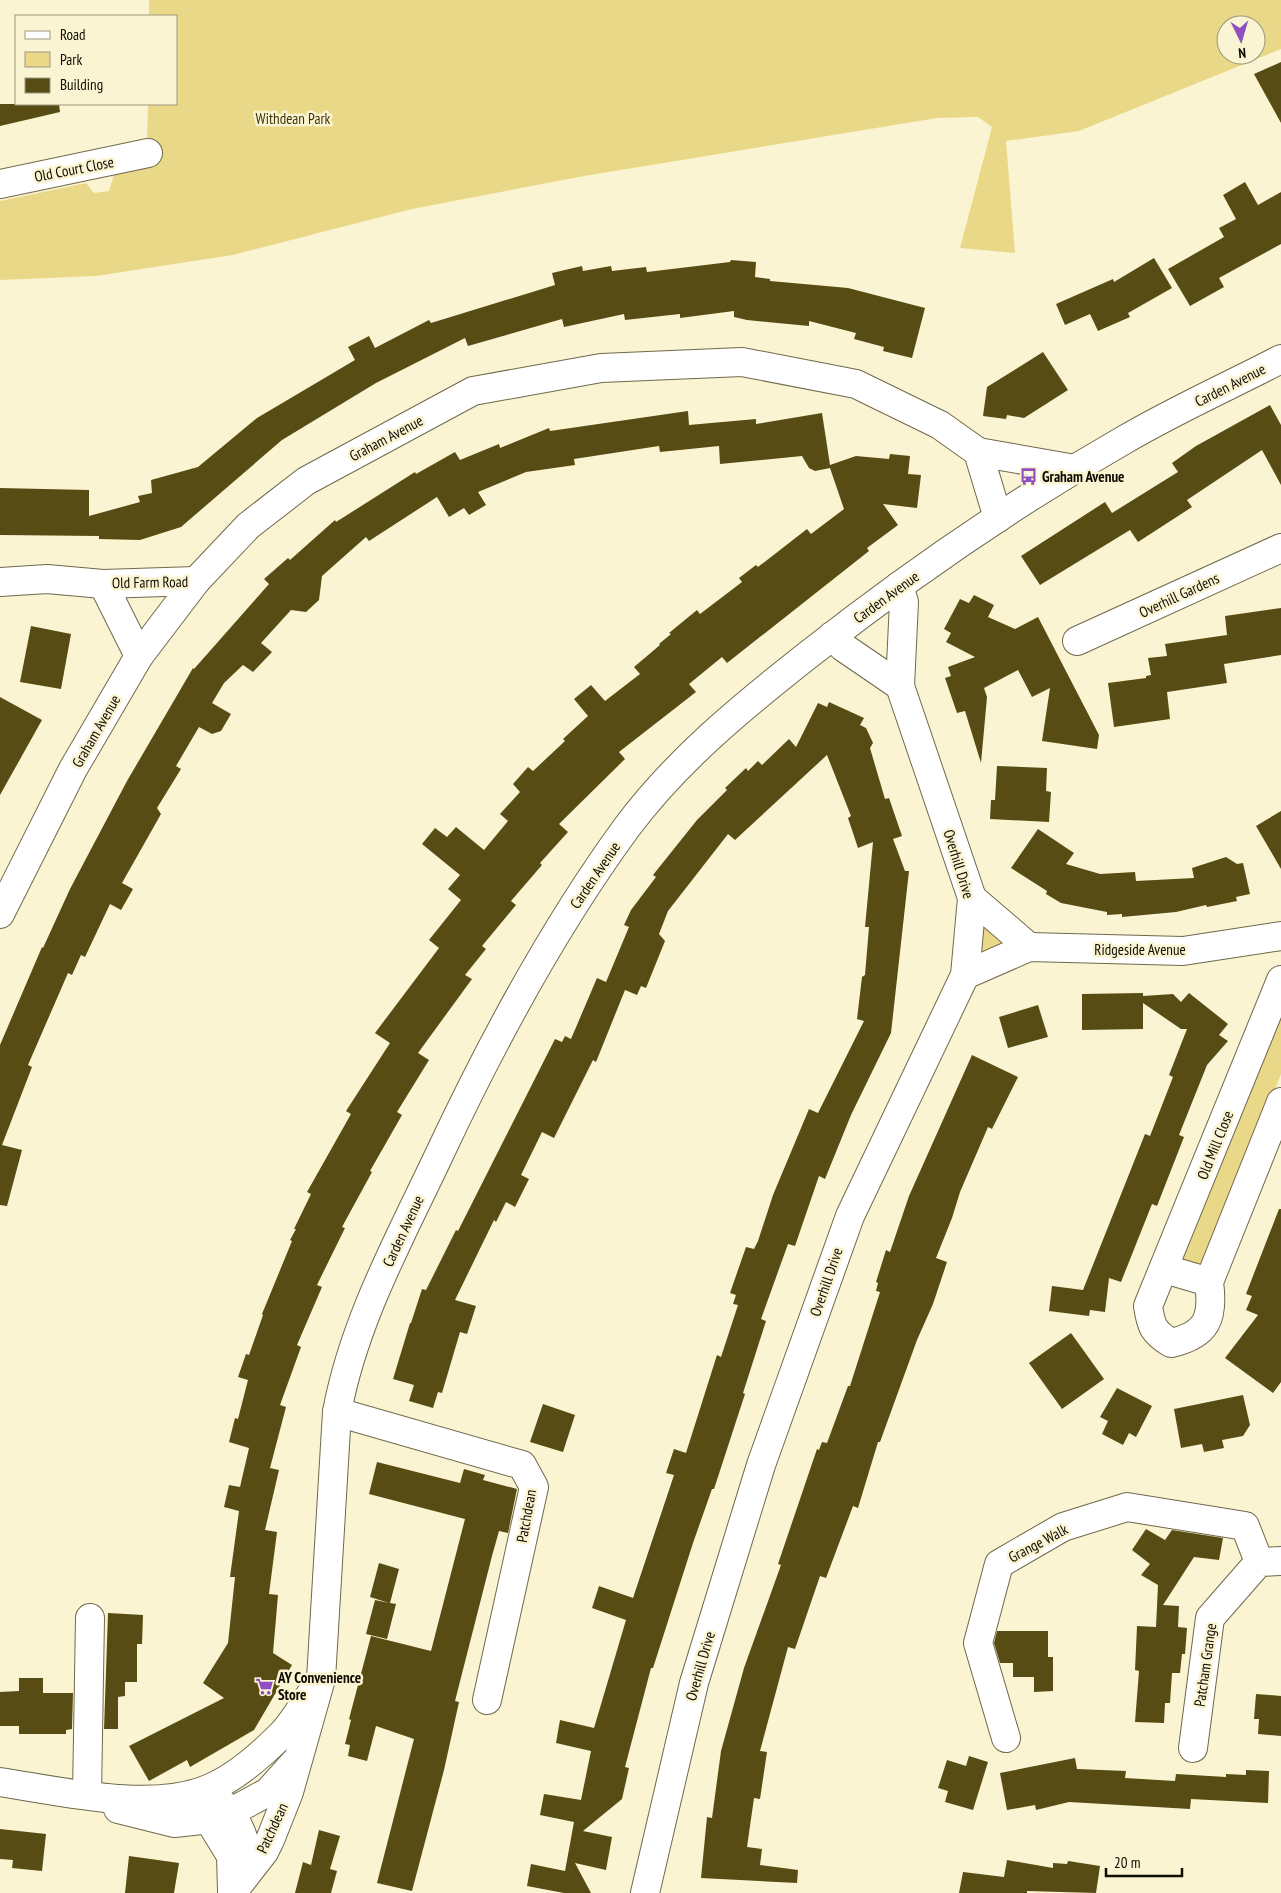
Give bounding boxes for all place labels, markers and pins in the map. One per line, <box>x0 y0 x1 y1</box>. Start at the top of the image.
bus stop icon: Graham Avenue <box>1018 466 1038 486</box>
place label: Graham Avenue <box>1042 467 1125 486</box>
place label: AY Convenience Store <box>277 1668 361 1704</box>
supermarket icon: AY Convenience Store <box>254 1676 274 1696</box>

